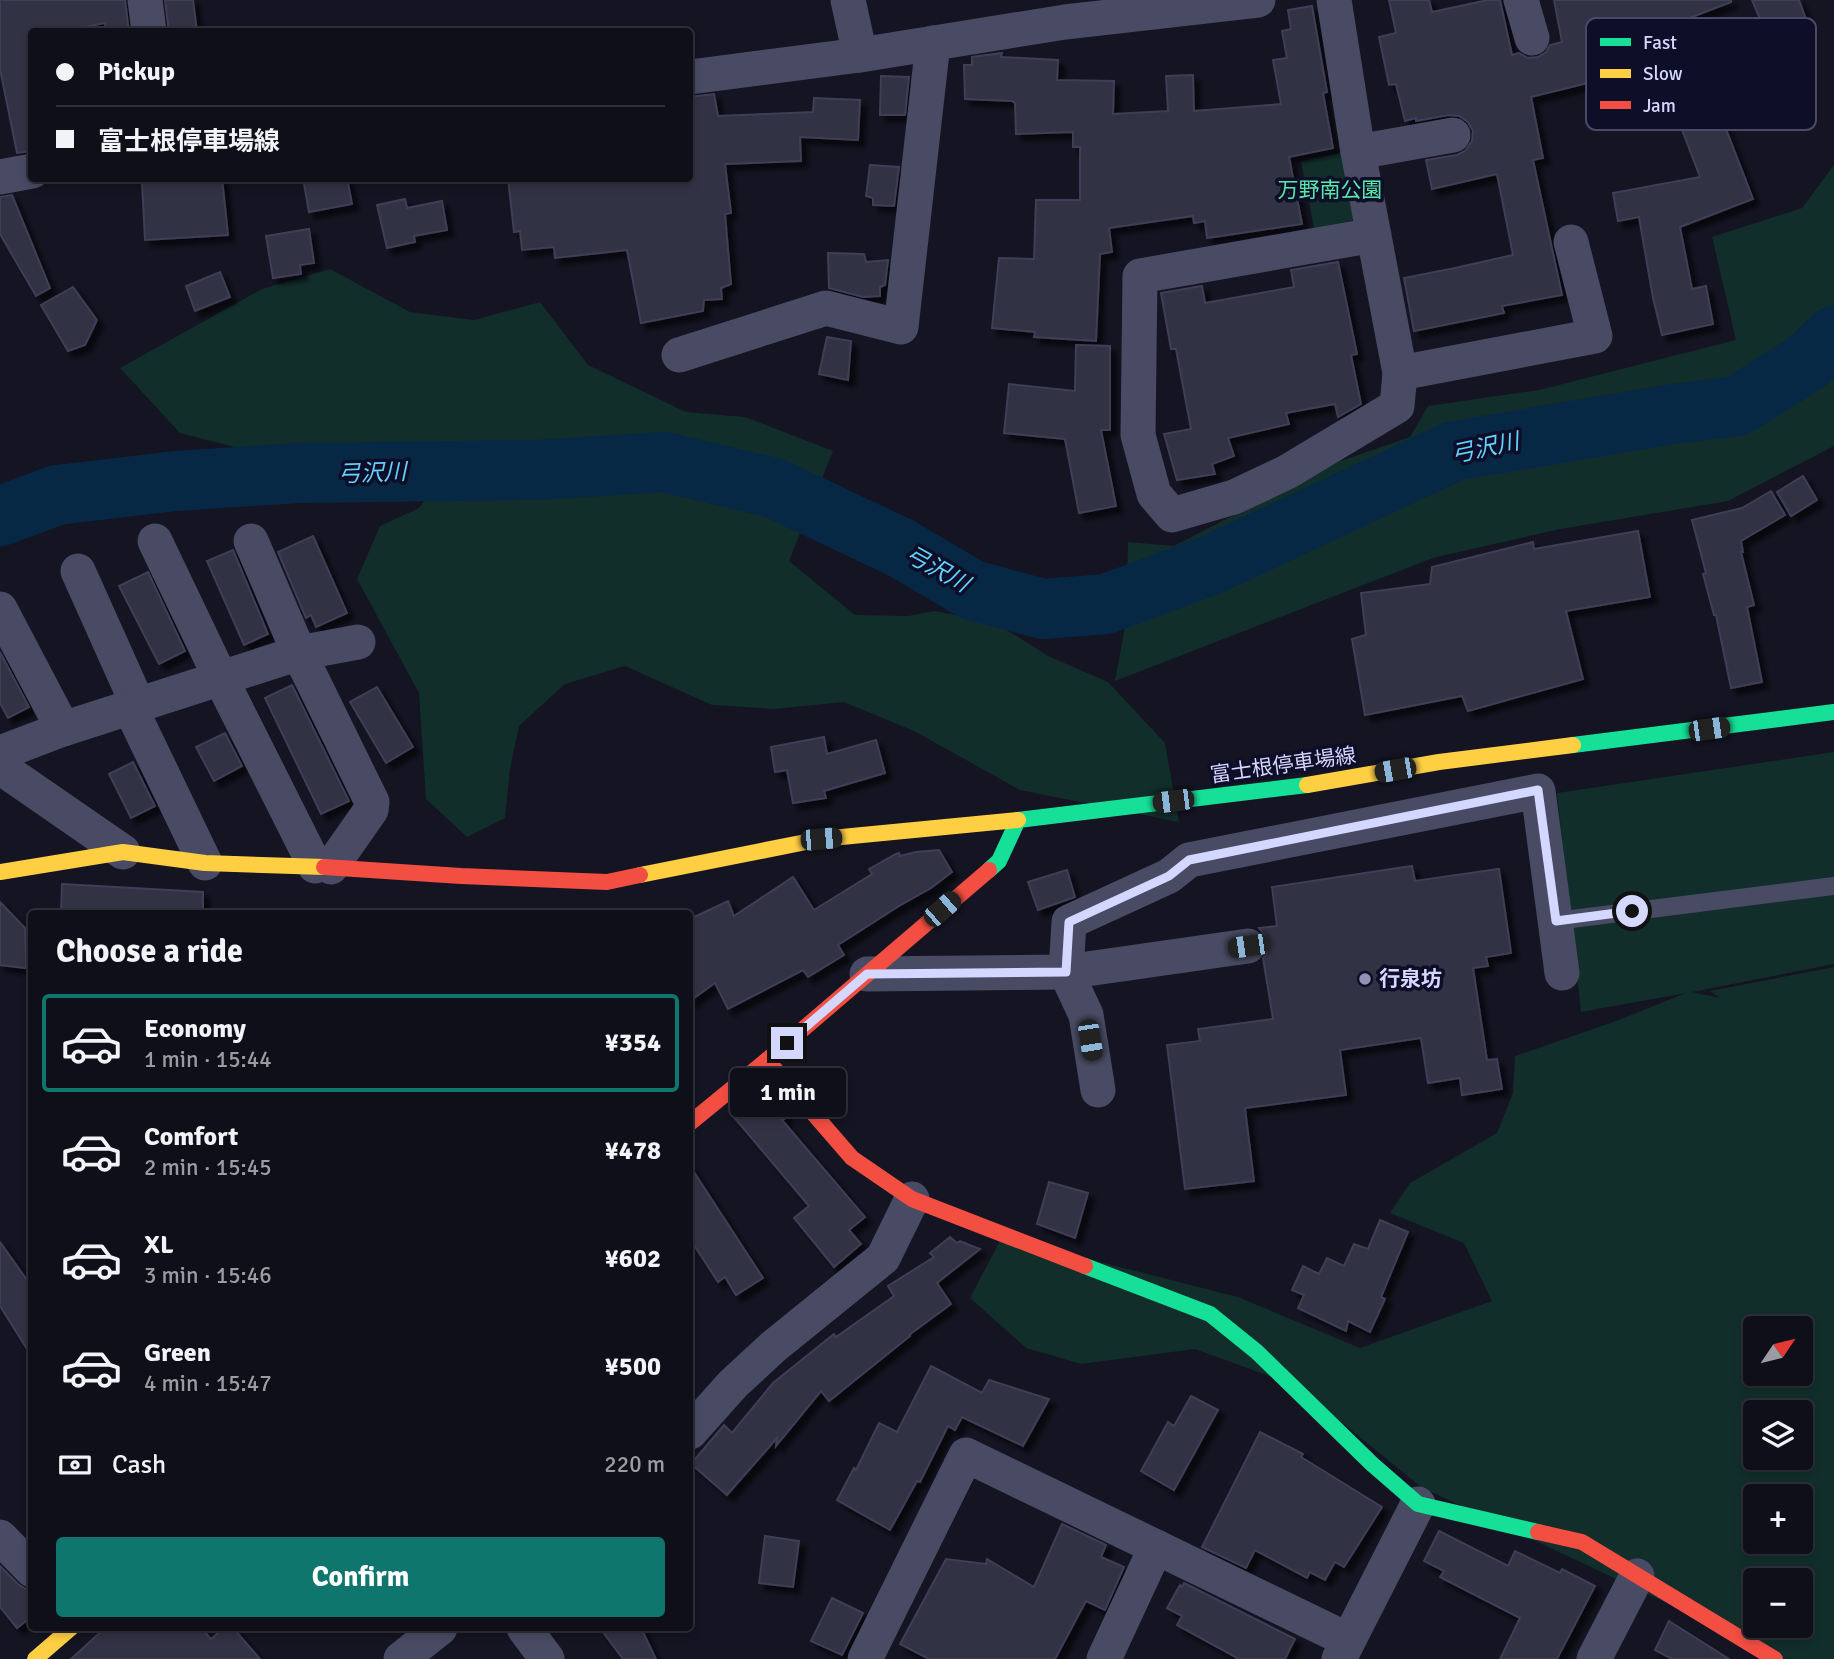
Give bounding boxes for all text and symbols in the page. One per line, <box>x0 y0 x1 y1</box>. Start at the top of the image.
legend <box>1586 18 1816 130</box>
text: Fast <box>1643 31 1677 55</box>
text: Pickup <box>98 56 175 88</box>
text: Slow <box>1643 62 1683 86</box>
text: Jam <box>1643 94 1676 118</box>
text: 富士根停車場線 <box>98 126 280 158</box>
park label: 万野南公園 <box>1278 177 1383 203</box>
water label: 弓沢川 <box>1448 426 1525 469</box>
water label: 弓沢川 <box>337 457 410 489</box>
water label: 弓沢川 <box>900 540 977 600</box>
car <box>1687 716 1732 742</box>
street label: 富士根停車場線 <box>1208 742 1358 788</box>
car <box>1373 756 1418 784</box>
car <box>1151 788 1196 814</box>
car <box>800 827 843 851</box>
car <box>920 887 965 931</box>
route start <box>1616 895 1648 927</box>
text: Choose a ride <box>56 932 243 971</box>
car <box>1226 933 1271 959</box>
place label: 行泉坊 <box>1379 966 1442 992</box>
marker: 行泉坊 <box>1357 971 1373 987</box>
icon: car <box>60 1012 123 1075</box>
text: Economy <box>144 1013 246 1045</box>
car <box>1077 1018 1104 1062</box>
text: ¥354 <box>605 1027 661 1059</box>
route end <box>771 1027 803 1059</box>
text: 1 min · 15:44 <box>144 1045 272 1074</box>
callout: 1 min <box>729 1068 845 1116</box>
text: 1 min <box>760 1078 816 1107</box>
icon: car <box>60 1120 123 1183</box>
text: Comfort <box>144 1121 238 1153</box>
text: ¥478 <box>605 1135 661 1167</box>
text: 2 min · 15:45 <box>144 1153 272 1182</box>
icon: car <box>60 1228 123 1291</box>
text: XL <box>144 1229 174 1261</box>
text: ¥602 <box>605 1243 661 1275</box>
text: 3 min · 15:46 <box>144 1261 272 1290</box>
north arrow <box>1743 1316 1813 1386</box>
map controls <box>1743 1316 1813 1638</box>
icon: car <box>60 1336 123 1399</box>
text: Green <box>144 1337 211 1369</box>
text: ¥500 <box>605 1351 661 1383</box>
text: 4 min · 15:47 <box>144 1369 272 1398</box>
button: layers <box>1743 1400 1813 1470</box>
icon: cash <box>56 1446 94 1484</box>
text: Cash <box>112 1449 166 1481</box>
text: 220 m <box>604 1450 665 1479</box>
button: + <box>1743 1484 1813 1554</box>
button: Confirm <box>56 1537 665 1617</box>
button: − <box>1743 1568 1813 1638</box>

